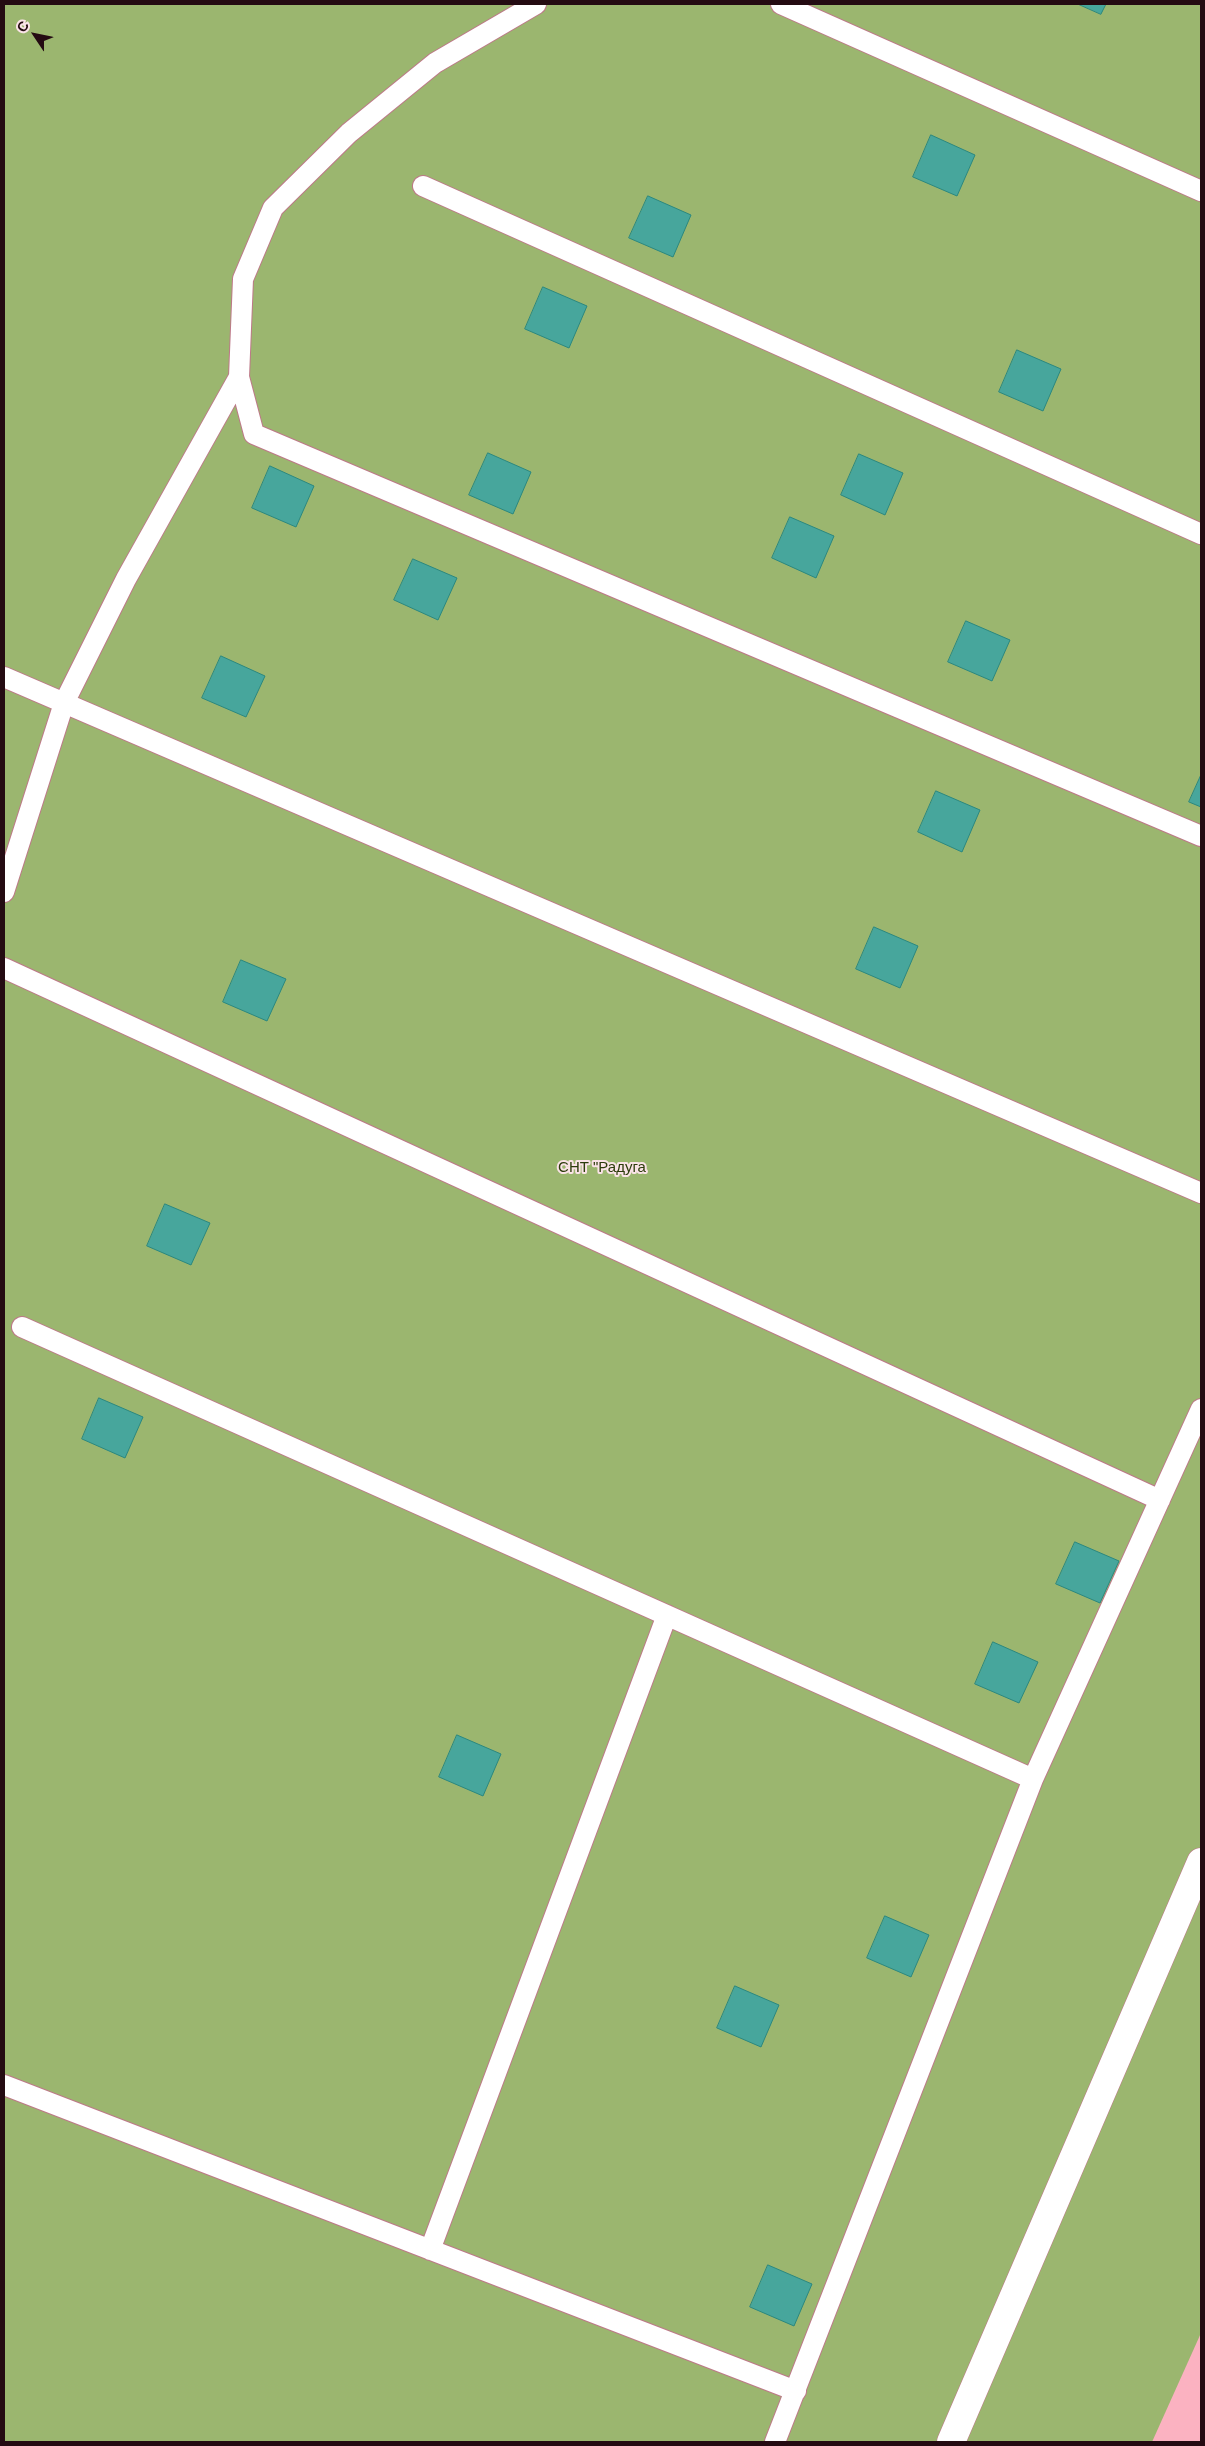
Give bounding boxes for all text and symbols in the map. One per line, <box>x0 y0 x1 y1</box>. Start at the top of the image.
north arrow <box>10 10 60 60</box>
text: С <box>13 18 32 35</box>
park label: СНТ "Радуга <box>558 1159 646 1177</box>

